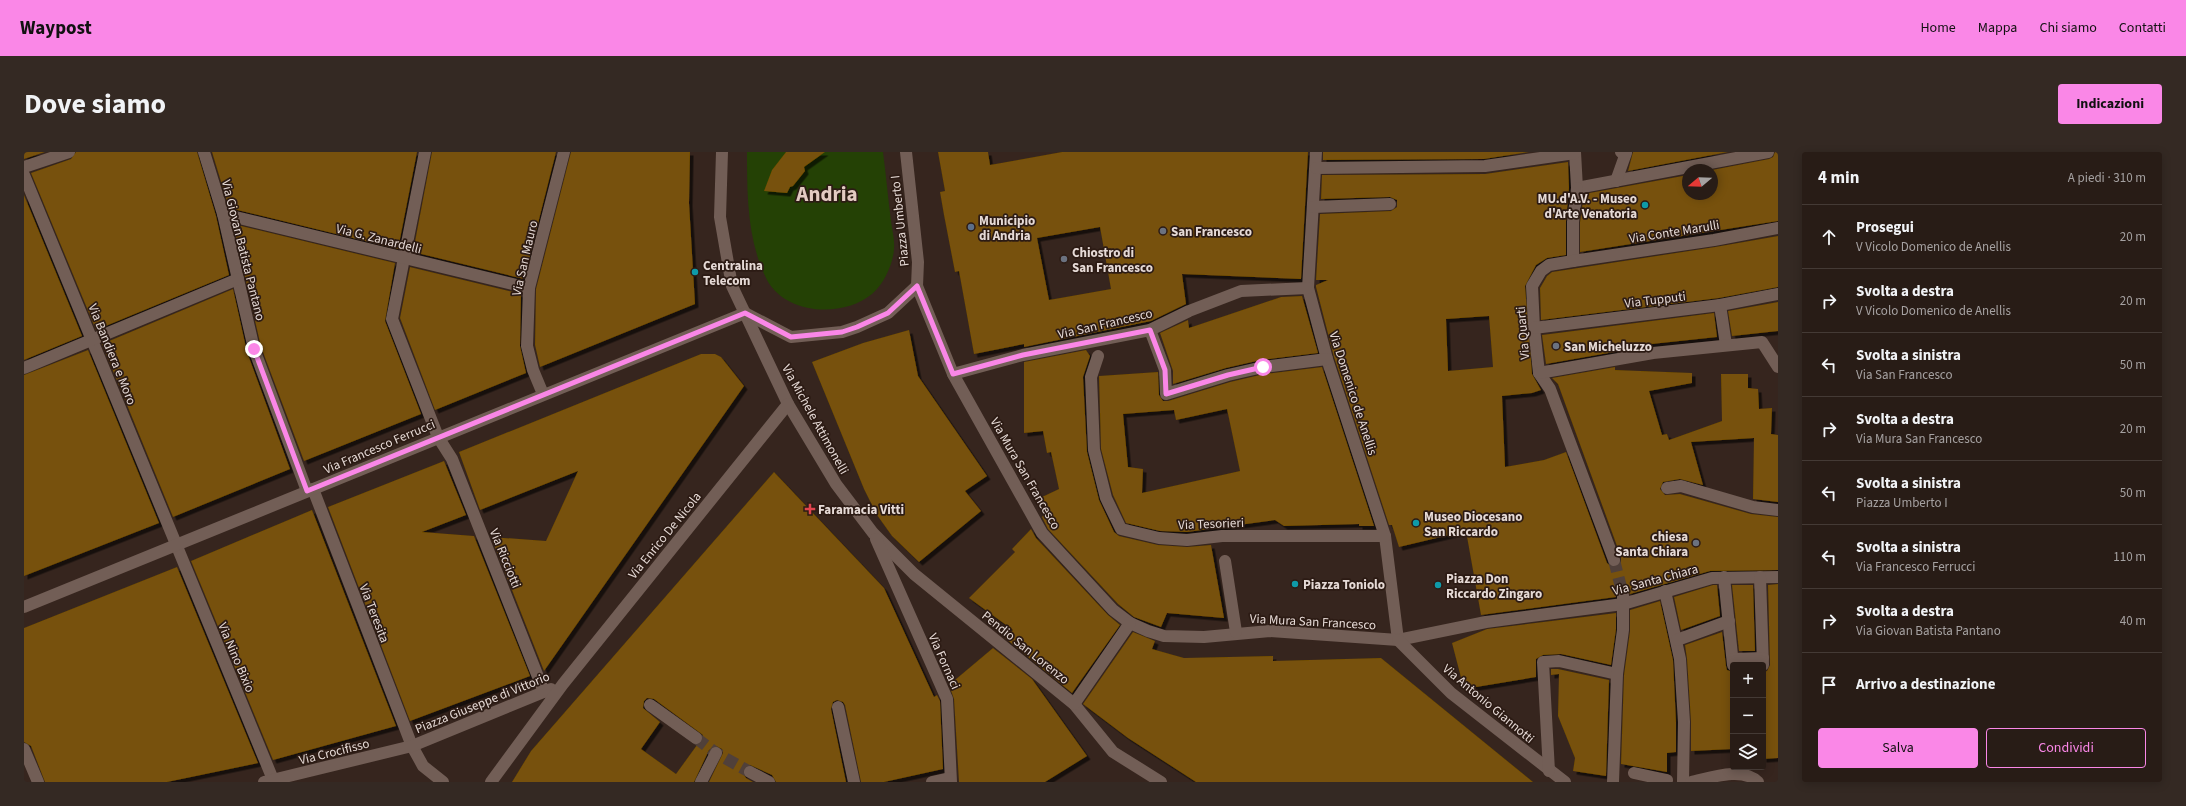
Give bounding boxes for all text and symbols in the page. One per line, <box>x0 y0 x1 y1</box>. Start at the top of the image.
text: Waypost <box>20 15 92 42</box>
text: Home <box>1920 18 1956 38</box>
text: Mappa <box>1978 18 2017 38</box>
text: Chi siamo <box>2039 18 2097 38</box>
text: Contatti <box>2119 18 2166 38</box>
text: Dove siamo <box>24 84 166 124</box>
button: Indicazioni <box>2058 84 2162 124</box>
north arrow <box>1682 164 1718 200</box>
text: 4 min <box>1818 166 1859 190</box>
text: A piedi · 310 m <box>2068 169 2146 187</box>
street label: Piazza Umberto I <box>886 174 914 267</box>
street label: Via Giovan Batista Pantano <box>217 178 269 323</box>
district label: Andria <box>795 179 858 209</box>
place label: MU.d'A.V. - Museo d'Arte Venatoria <box>1538 190 1637 223</box>
marker: MU.d'A.V. - Museo d'Arte Venatoria <box>1640 200 1650 210</box>
place label: Municipio di Andria <box>979 212 1035 245</box>
street label: Via Conte Marulli <box>1628 216 1721 248</box>
text: Prosegui <box>1856 217 1914 238</box>
street label: Via San Mauro <box>508 219 542 298</box>
street label: Via G. Zanardelli <box>334 220 424 258</box>
marker: Municipio di Andria <box>966 222 976 232</box>
place label: San Francesco <box>1171 223 1252 241</box>
marker: San Francesco <box>1158 226 1168 236</box>
icon: ahead <box>1818 226 1840 248</box>
text: 20 m <box>2120 228 2146 246</box>
text: V Vicolo Domenico de Anellis <box>1856 238 2011 256</box>
place label: Chiostro di San Francesco <box>1072 244 1153 277</box>
marker: Chiostro di San Francesco <box>1059 254 1069 264</box>
place label: Centralina Telecom <box>703 257 763 290</box>
marker: Centralina Telecom <box>690 267 700 277</box>
text: Svolta a destra <box>1856 281 1954 302</box>
street label: Via Tupputi <box>1623 287 1687 313</box>
icon: right <box>1818 290 1840 312</box>
text: 20 m <box>2120 292 2146 310</box>
street label: Via Bandiera e Moro <box>84 301 141 408</box>
text: V Vicolo Domenico de Anellis <box>1856 302 2011 320</box>
street label: Via San Francesco <box>1056 304 1154 344</box>
street label: Via Quarti <box>1512 306 1534 360</box>
street label: Via Domenico de Anellis <box>1325 329 1382 458</box>
place label: San Micheluzzo <box>1564 338 1652 356</box>
route end <box>245 340 263 358</box>
marker: San Micheluzzo <box>1551 341 1561 351</box>
text: Svolta a sinistra <box>1856 345 1961 366</box>
icon: left <box>1818 354 1840 376</box>
text: 50 m <box>2120 356 2146 374</box>
route start <box>1254 358 1272 376</box>
street label: Via Michele Attimonelli <box>777 361 853 478</box>
text: Via San Francesco <box>1856 366 1953 384</box>
text: Svolta a destra <box>1856 409 1954 430</box>
street label: Via Mura San Francesco <box>986 414 1065 533</box>
street label: Via Francesco Ferrucci <box>321 415 438 479</box>
icon: right <box>1818 418 1840 440</box>
text: 20 m <box>2120 420 2146 438</box>
text: Via Mura San Francesco <box>1856 430 1982 448</box>
text: Svolta a sinistra <box>1856 473 1961 494</box>
icon: left <box>1818 482 1840 504</box>
text: 50 m <box>2120 484 2146 502</box>
street label: Via Enrico De Nicola <box>624 488 706 583</box>
text: Piazza Umberto I <box>1856 494 1948 512</box>
place label: Faramacia Vitti <box>818 501 904 519</box>
marker: Faramacia Vitti <box>805 504 815 514</box>
place label: Museo Diocesano San Riccardo <box>1424 508 1522 541</box>
street label: Via Tesorieri <box>1178 514 1244 534</box>
marker: Museo Diocesano San Riccardo <box>1411 518 1421 528</box>
street label: Via Ricciotti <box>485 526 525 591</box>
place label: chiesa Santa Chiara <box>1615 528 1688 561</box>
text: Svolta a sinistra <box>1856 537 1961 558</box>
marker: chiesa Santa Chiara <box>1691 538 1701 548</box>
icon: left <box>1818 546 1840 568</box>
text: 110 m <box>2113 548 2146 566</box>
text: Via Francesco Ferrucci <box>1856 558 1976 576</box>
street label: Via Santa Chiara <box>1610 560 1700 600</box>
place label: Piazza Don Riccardo Zingaro <box>1446 570 1542 603</box>
place label: Piazza Toniolo <box>1303 576 1385 594</box>
marker: Piazza Toniolo <box>1290 579 1300 589</box>
marker: Piazza Don Riccardo Zingaro <box>1433 580 1443 590</box>
street label: Via Teresita <box>355 581 394 645</box>
text: Svolta a destra <box>1856 601 1954 622</box>
street label: Pendio San Lorenzo <box>978 607 1073 689</box>
street label: Via Mura San Francesco <box>1249 610 1377 634</box>
icon: right <box>1818 610 1840 632</box>
text: 40 m <box>2120 612 2146 630</box>
street label: Via Nino Bixio <box>213 620 259 695</box>
text: Via Giovan Batista Pantano <box>1856 622 2001 640</box>
street label: Via Fornaci <box>924 631 964 692</box>
street label: Via Antonio Giannotti <box>1439 660 1538 748</box>
map controls <box>1730 662 1766 770</box>
button: + <box>1730 662 1766 698</box>
street label: Piazza Giuseppe di Vittorio <box>412 668 552 738</box>
icon: arrive <box>1818 674 1840 696</box>
text: Arrivo a destinazione <box>1856 674 1995 695</box>
button: − <box>1730 698 1766 734</box>
button: Salva <box>1818 728 1978 768</box>
button: Condividi <box>1986 728 2146 768</box>
button: layers <box>1730 734 1766 770</box>
street label: Via Crocifisso <box>297 735 371 769</box>

